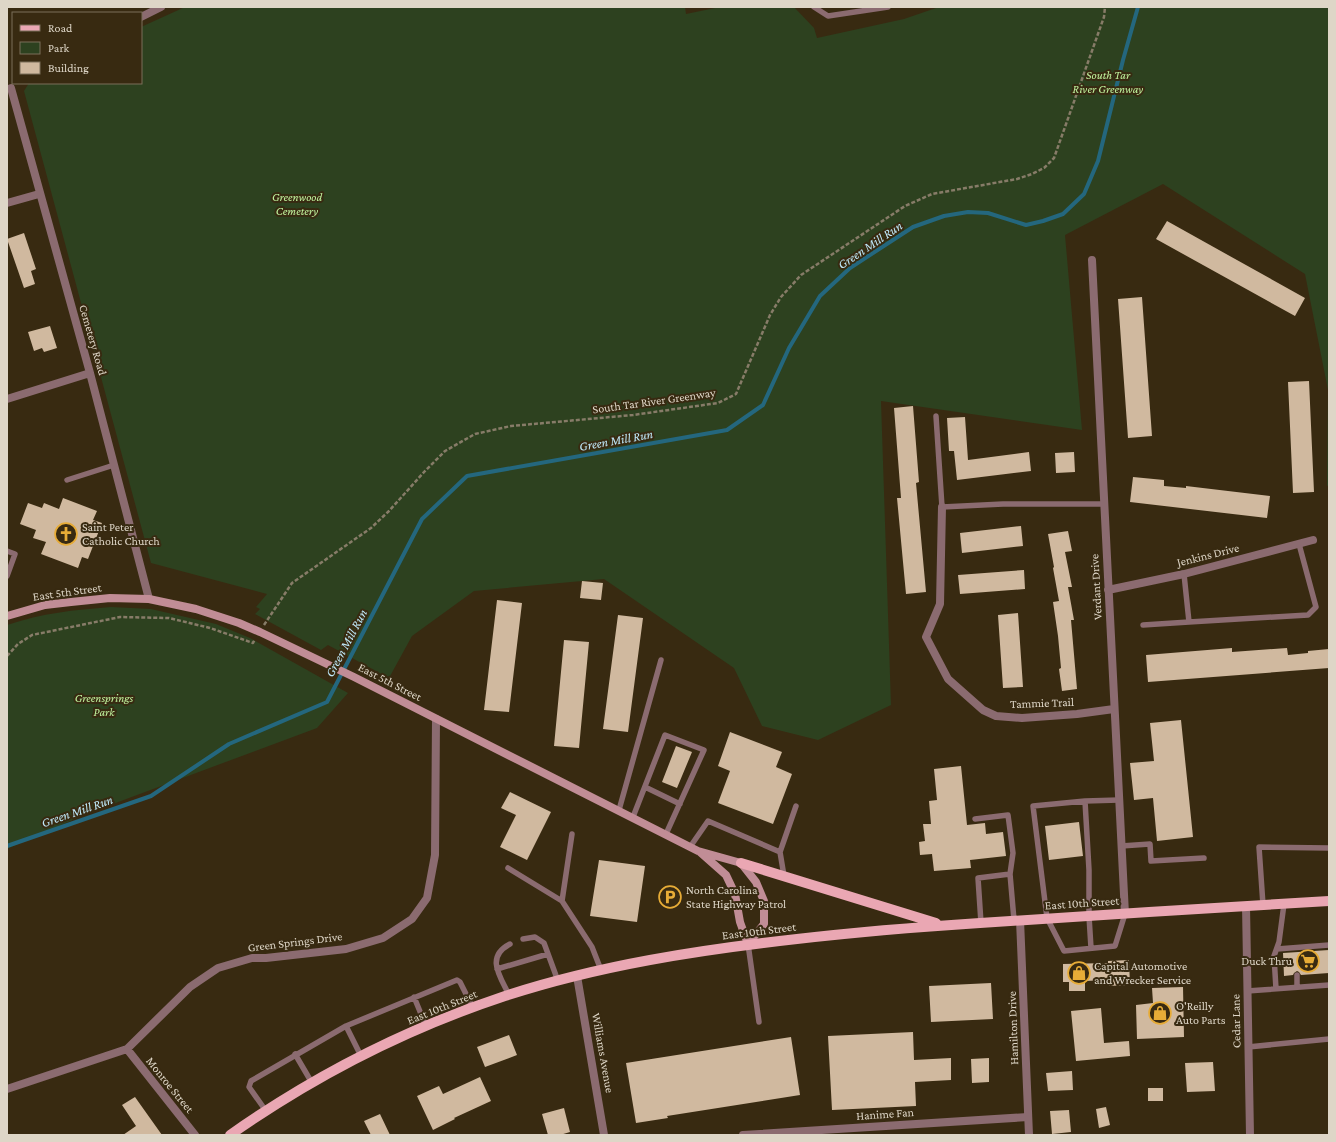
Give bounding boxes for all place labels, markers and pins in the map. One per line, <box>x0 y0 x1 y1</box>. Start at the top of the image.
place label: Saint Peter Catholic Church <box>82 520 160 548</box>
church icon: Saint Peter Catholic Church <box>53 521 79 547</box>
place label: North Carolina State Highway Patrol <box>686 883 786 911</box>
parking icon: North Carolina State Highway Patrol <box>657 884 683 910</box>
supermarket icon: Duck Thru <box>1295 948 1321 974</box>
place label: Duck Thru <box>1241 954 1293 968</box>
place label: Capital Automotive and Wrecker Service <box>1094 959 1191 987</box>
shop icon: Capital Automotive and Wrecker Service <box>1066 960 1092 986</box>
place label: O'Reilly Auto Parts <box>1176 999 1226 1027</box>
shop icon: O'Reilly Auto Parts <box>1147 1000 1173 1026</box>

